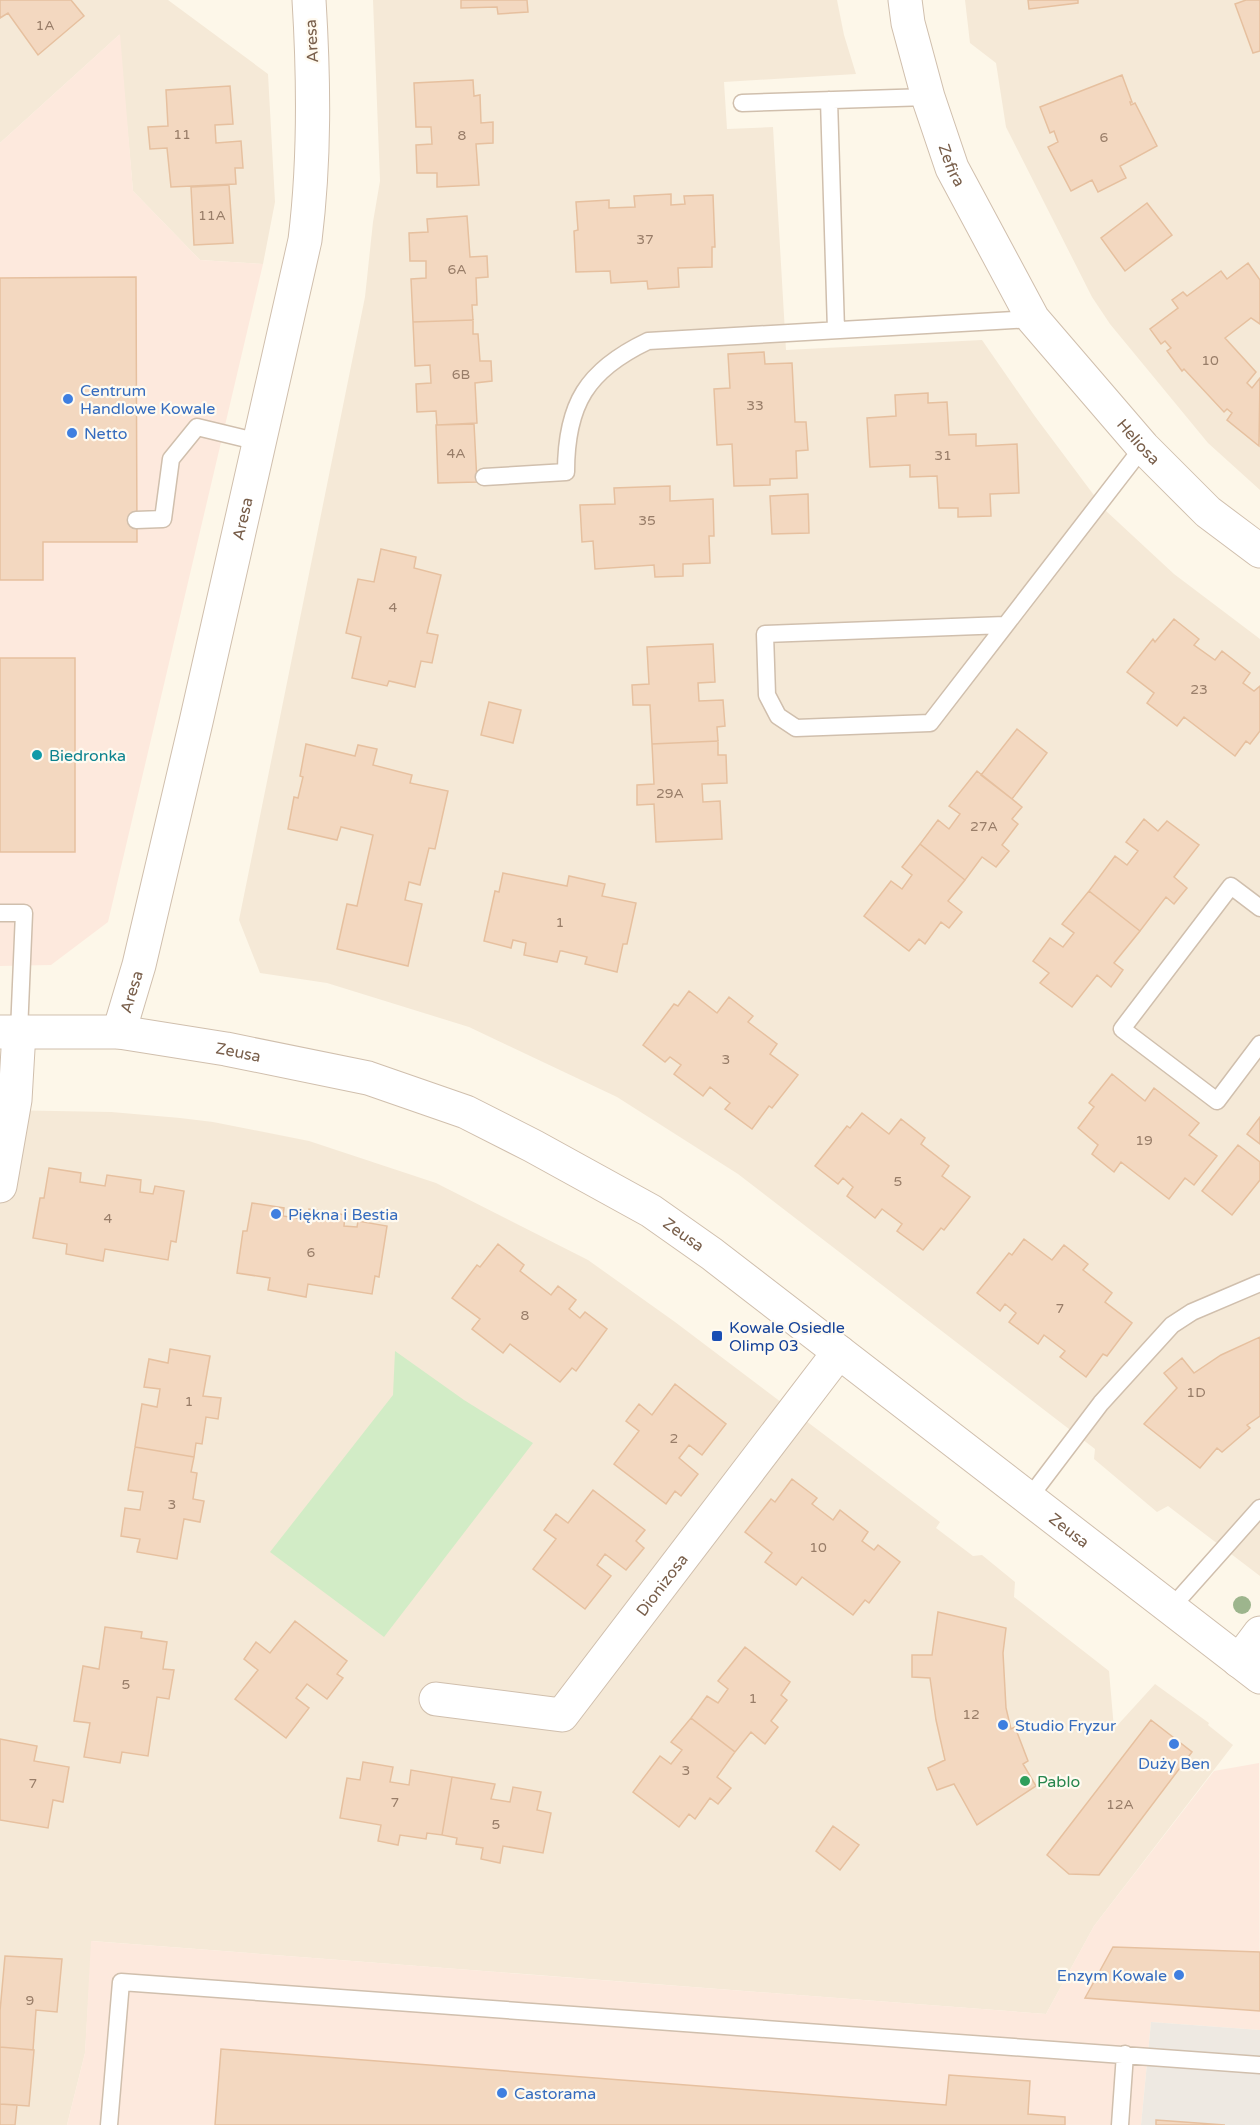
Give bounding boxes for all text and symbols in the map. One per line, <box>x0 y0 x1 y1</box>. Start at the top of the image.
house number: 1A <box>35 17 55 34</box>
street label: Aresa <box>301 19 323 63</box>
house number: 11 <box>173 126 191 143</box>
house number: 8 <box>458 127 467 144</box>
house number: 6 <box>1100 129 1109 146</box>
street label: Zefira <box>934 141 969 190</box>
house number: 11A <box>198 207 226 224</box>
house number: 37 <box>636 231 654 248</box>
house number: 6A <box>447 261 467 278</box>
house number: 10 <box>1201 352 1219 369</box>
house number: 6B <box>452 366 470 383</box>
place label: Centrum Handlowe Kowale <box>80 381 215 419</box>
marker: Centrum Handlowe Kowale <box>61 392 75 406</box>
house number: 33 <box>746 397 764 414</box>
street label: Heliosa <box>1112 415 1164 469</box>
place label: Netto <box>84 424 128 444</box>
marker: Netto <box>65 426 79 440</box>
house number: 4A <box>446 445 466 462</box>
house number: 31 <box>934 447 952 464</box>
street label: Aresa <box>228 495 258 542</box>
house number: 35 <box>638 512 656 529</box>
house number: 4 <box>389 599 398 616</box>
house number: 23 <box>1190 681 1208 698</box>
place label: Biedronka <box>49 746 126 766</box>
marker: Biedronka <box>30 748 44 762</box>
house number: 29A <box>656 785 684 802</box>
house number: 27A <box>970 818 998 835</box>
house number: 1 <box>556 914 564 931</box>
street label: Aresa <box>116 968 148 1016</box>
street label: Zeusa <box>214 1039 263 1067</box>
house number: 3 <box>722 1051 730 1068</box>
house number: 19 <box>1135 1132 1153 1149</box>
house number: 5 <box>894 1173 902 1190</box>
place label: Piękna i Bestia <box>288 1205 398 1225</box>
marker: Piękna i Bestia <box>269 1207 283 1221</box>
house number: 4 <box>104 1210 113 1227</box>
street label: Zeusa <box>659 1214 708 1256</box>
house number: 6 <box>307 1244 316 1261</box>
house number: 7 <box>1056 1300 1064 1317</box>
house number: 8 <box>521 1307 530 1324</box>
place label: Kowale Osiedle Olimp 03 <box>729 1318 845 1356</box>
marker: Kowale Osiedle Olimp 03 <box>710 1329 724 1343</box>
house number: 1D <box>1186 1384 1206 1401</box>
house number: 1 <box>185 1393 193 1410</box>
house number: 2 <box>670 1430 678 1447</box>
house number: 3 <box>168 1496 176 1513</box>
street label: Zeusa <box>1045 1509 1093 1553</box>
house number: 10 <box>809 1539 827 1556</box>
street label: Dionizosa <box>632 1550 693 1621</box>
house number: 5 <box>122 1676 130 1693</box>
house number: 1 <box>749 1690 757 1707</box>
house number: 12 <box>962 1706 980 1723</box>
place label: Studio Fryzur <box>1015 1716 1117 1736</box>
marker: Studio Fryzur <box>996 1718 1010 1732</box>
marker: Duży Ben <box>1167 1737 1181 1751</box>
place label: Duży Ben <box>1138 1754 1210 1774</box>
house number: 3 <box>682 1762 690 1779</box>
place label: Pablo <box>1037 1772 1080 1792</box>
marker: Pablo <box>1018 1774 1032 1788</box>
house number: 7 <box>29 1775 37 1792</box>
house number: 7 <box>391 1794 399 1811</box>
house number: 12A <box>1106 1796 1134 1813</box>
house number: 5 <box>492 1816 500 1833</box>
place label: Enzym Kowale <box>1057 1966 1167 1986</box>
marker: Enzym Kowale <box>1172 1968 1186 1982</box>
house number: 9 <box>26 1992 34 2009</box>
place label: Castorama <box>514 2084 596 2104</box>
marker: Castorama <box>495 2086 509 2100</box>

